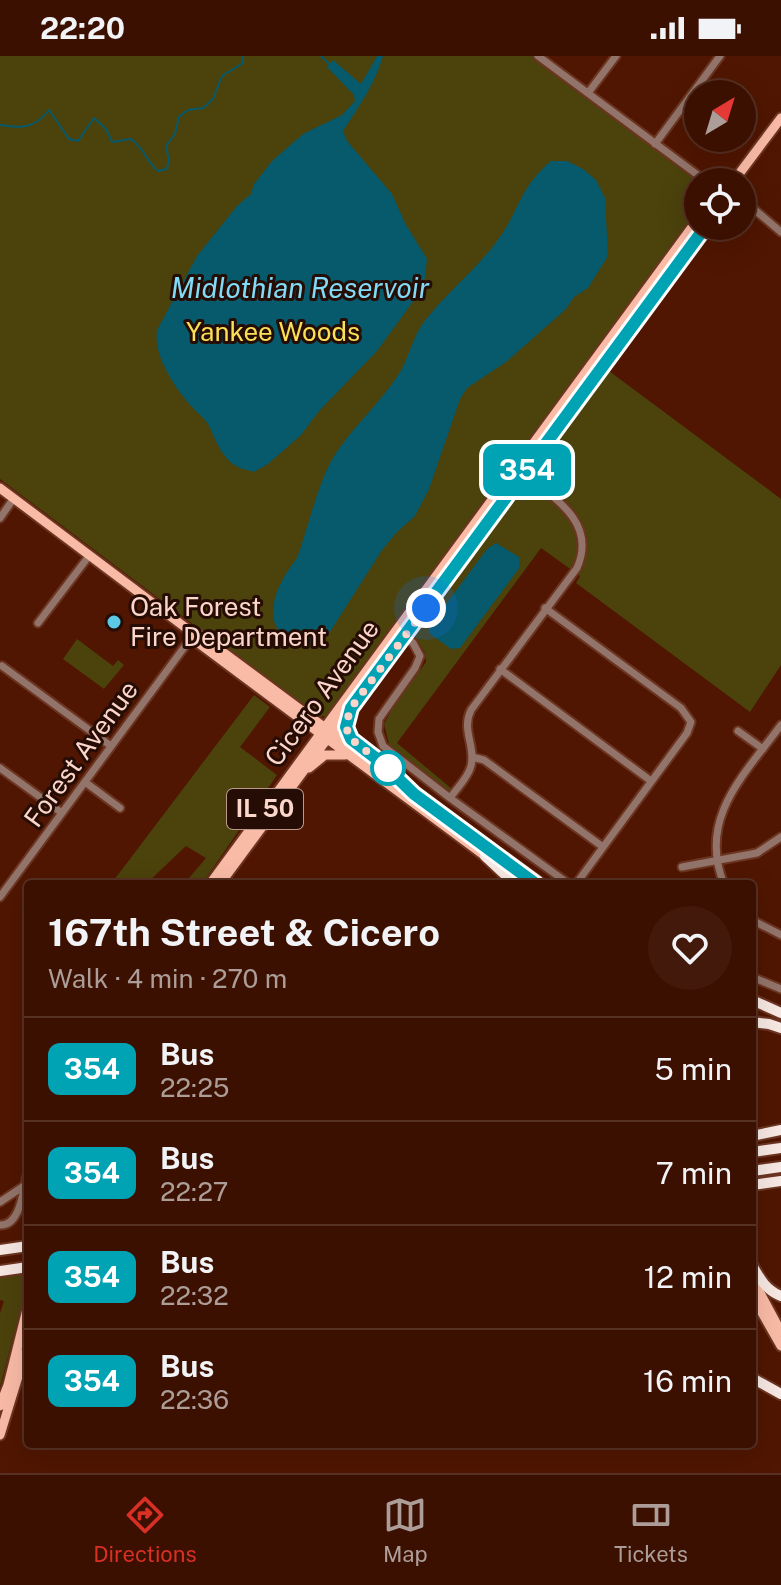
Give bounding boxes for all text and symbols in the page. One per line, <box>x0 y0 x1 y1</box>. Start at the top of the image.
text: 22:20 <box>40 10 125 46</box>
north arrow <box>684 80 756 152</box>
map controls <box>684 80 756 240</box>
button: locate <box>684 168 756 240</box>
water label: Midlothian Reservoir <box>171 271 430 304</box>
park label: Yankee Woods <box>186 316 360 347</box>
line badge: 354 <box>481 444 573 496</box>
text: 354 <box>499 453 555 486</box>
your location <box>406 588 446 628</box>
place label: Oak Forest Fire Department <box>130 591 327 652</box>
marker: Oak Forest Fire Department <box>105 613 123 631</box>
street label: Cicero Avenue <box>258 614 385 772</box>
street label: Forest Avenue <box>17 675 144 833</box>
unlabelled marker <box>371 751 405 785</box>
road number: IL 50 <box>227 789 303 829</box>
button: heart <box>648 906 732 990</box>
text: 167th Street & Cicero <box>48 910 440 955</box>
text: Walk · 4 min · 270 m <box>48 963 287 994</box>
text: Bus <box>160 1036 214 1072</box>
text: 5 min <box>655 1051 732 1087</box>
text: 354 <box>64 1052 120 1085</box>
text: 22:25 <box>160 1072 230 1103</box>
text: Bus <box>160 1140 214 1176</box>
text: 7 min <box>656 1155 732 1191</box>
text: 354 <box>64 1156 120 1189</box>
text: 22:27 <box>160 1176 228 1207</box>
text: Bus <box>160 1244 214 1280</box>
text: 12 min <box>644 1259 732 1295</box>
text: 354 <box>64 1260 120 1293</box>
text: 22:32 <box>160 1280 229 1311</box>
text: Bus <box>160 1348 214 1384</box>
text: 16 min <box>643 1363 732 1399</box>
text: 354 <box>64 1364 120 1397</box>
text: 22:36 <box>160 1384 229 1415</box>
tab: Directions <box>93 1493 197 1567</box>
tab: Map <box>383 1493 428 1567</box>
tab: Tickets <box>614 1493 688 1567</box>

